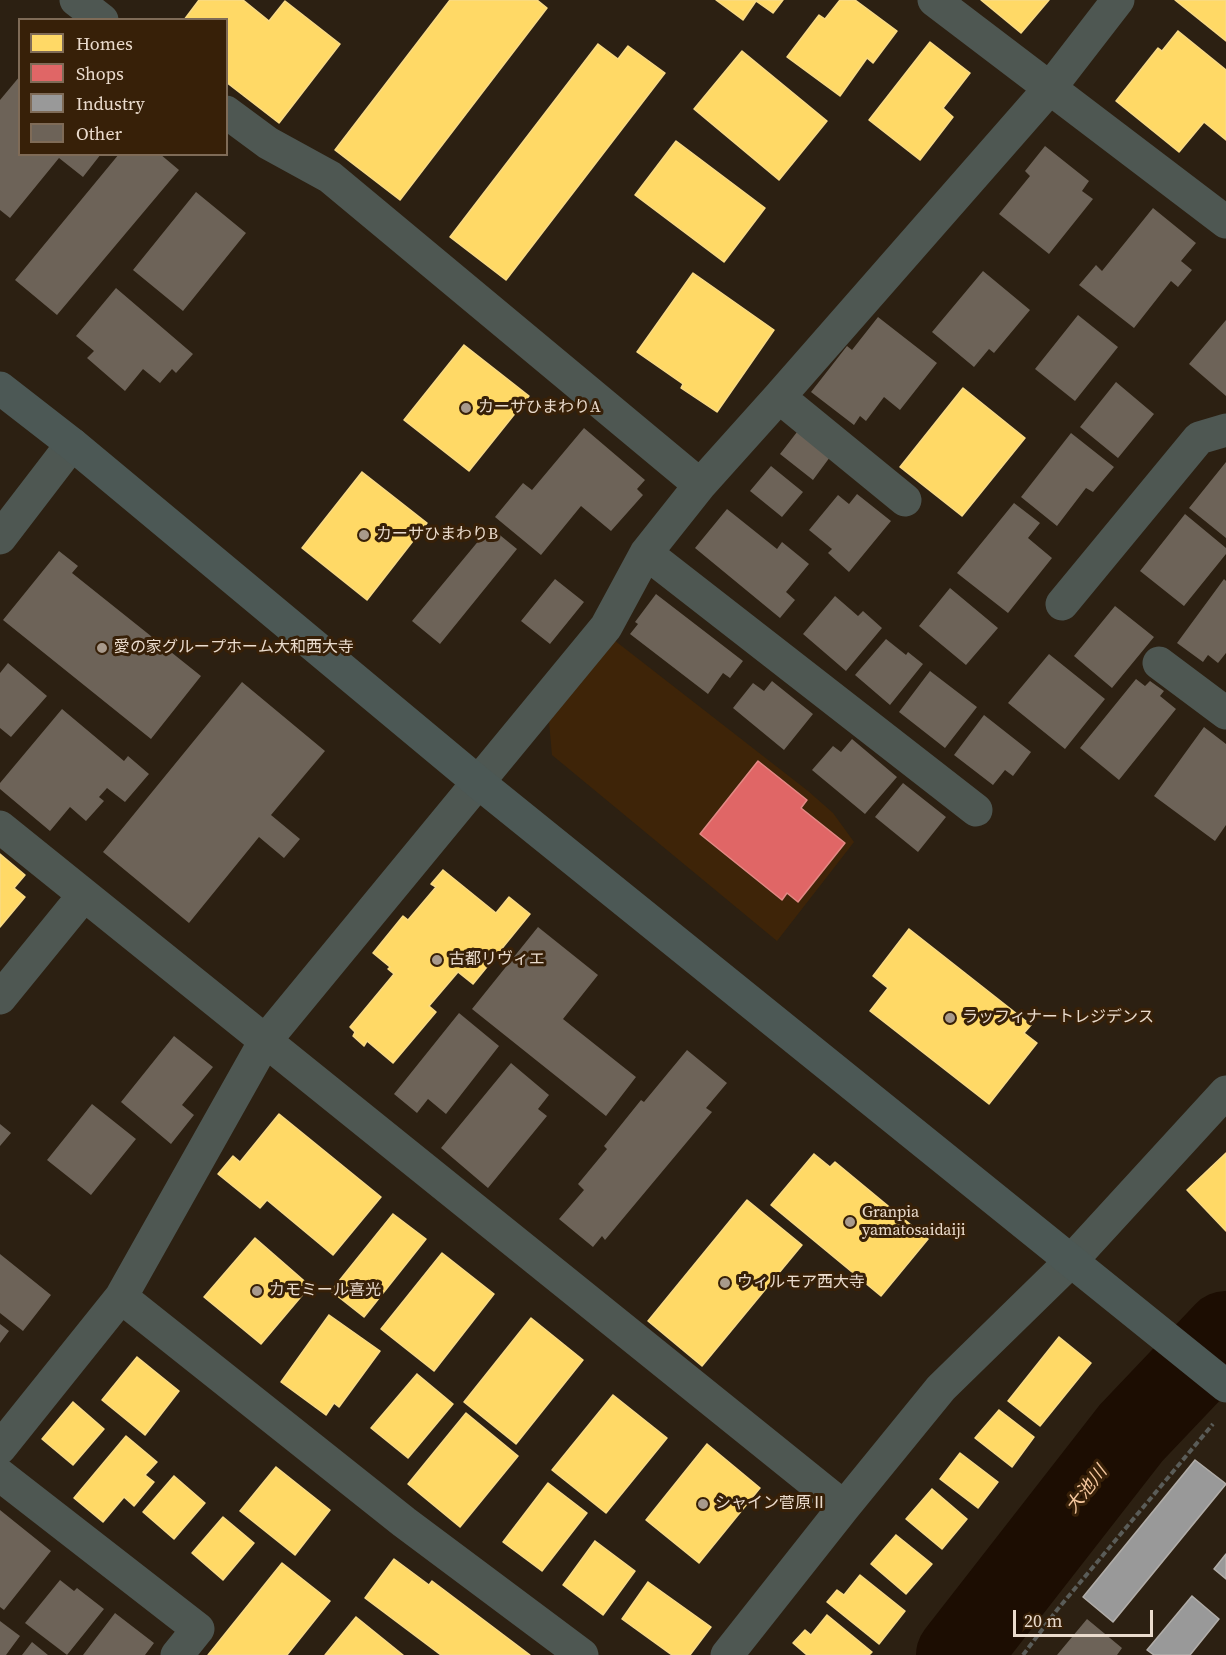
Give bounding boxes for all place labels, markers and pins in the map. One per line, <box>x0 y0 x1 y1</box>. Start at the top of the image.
place label: カーサひまわりA <box>478 398 601 418</box>
marker: カーサひまわりA <box>459 401 473 415</box>
place label: カーサひまわりB <box>376 525 498 545</box>
marker: カーサひまわりB <box>357 528 371 542</box>
place label: 愛の家グループホーム大和西大寺 <box>114 638 354 658</box>
marker: 愛の家グループホーム大和西大寺 <box>95 641 109 655</box>
place label: 古都リヴィエ <box>449 950 545 970</box>
marker: 古都リヴィエ <box>430 953 444 967</box>
place label: ラッフィナートレジデンス <box>962 1008 1154 1028</box>
marker: ラッフィナートレジデンス <box>943 1011 957 1025</box>
place label: Granpia yamatosaidaiji <box>862 1203 965 1241</box>
marker: Granpia yamatosaidaiji <box>843 1215 857 1229</box>
place label: ウィルモア西大寺 <box>737 1273 865 1293</box>
marker: ウィルモア西大寺 <box>718 1276 732 1290</box>
place label: カモミール喜光 <box>269 1281 381 1301</box>
marker: カモミール喜光 <box>250 1284 264 1298</box>
place label: シャイン菅原Ⅱ <box>715 1494 827 1514</box>
marker: シャイン菅原Ⅱ <box>696 1497 710 1511</box>

